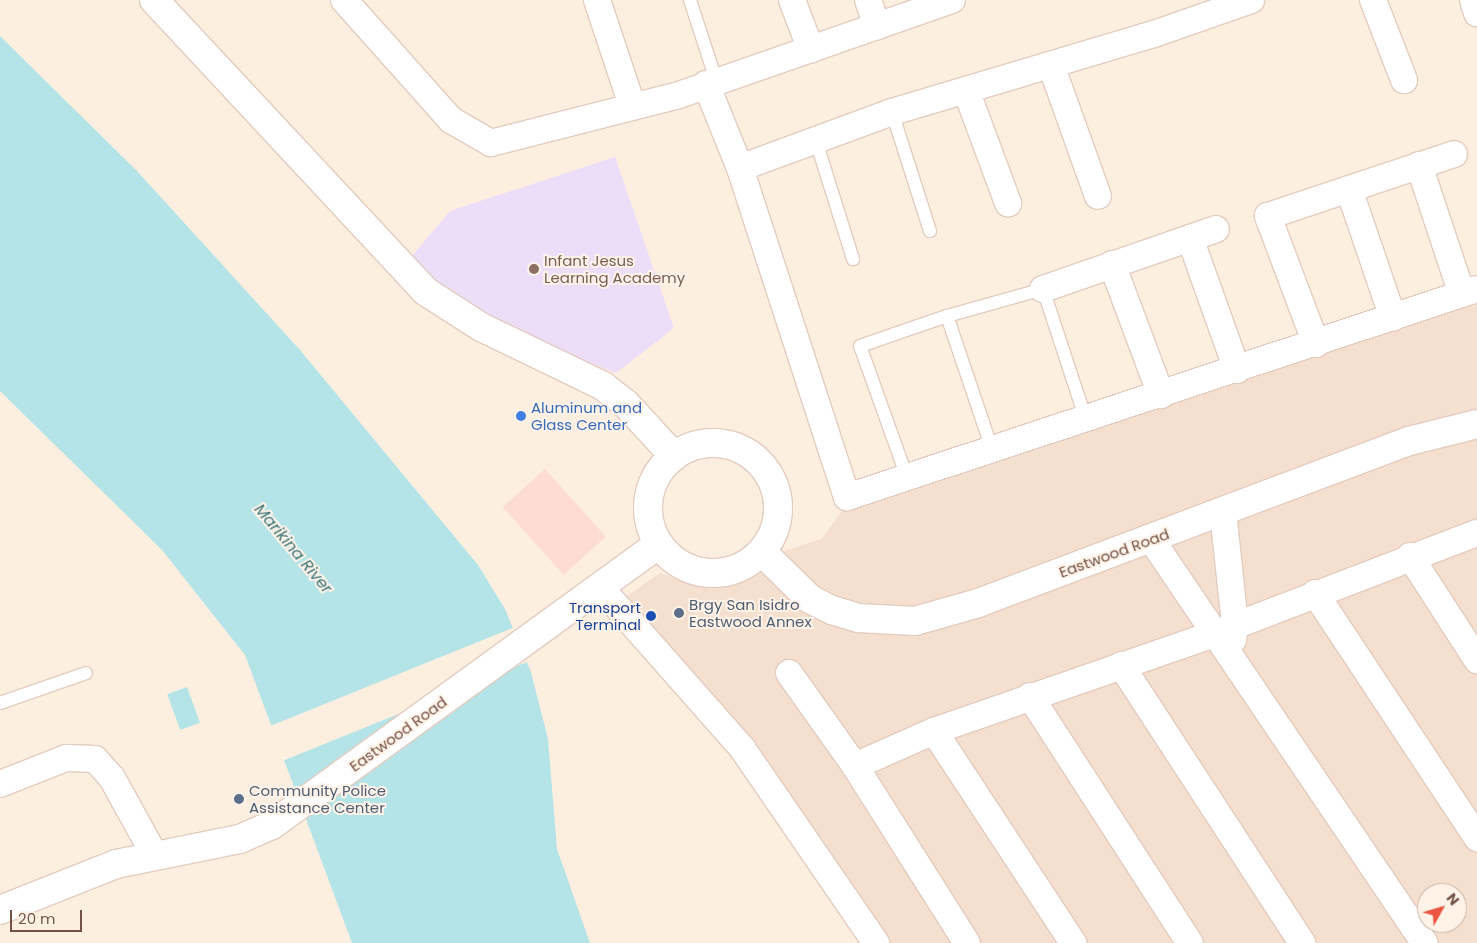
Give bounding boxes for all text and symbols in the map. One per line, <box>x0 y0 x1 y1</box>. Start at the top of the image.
place label: Infant Jesus Learning Academy <box>544 251 685 286</box>
marker: Infant Jesus Learning Academy <box>528 263 540 275</box>
place label: Aluminum and Glass Center <box>531 398 642 433</box>
marker: Aluminum and Glass Center <box>515 410 527 422</box>
water label: Marikina River <box>250 500 336 598</box>
street label: Eastwood Road <box>1057 525 1171 581</box>
place label: Brgy San Isidro Eastwood Annex <box>689 595 812 630</box>
place label: Transport Terminal <box>569 598 641 633</box>
marker: Brgy San Isidro Eastwood Annex <box>673 607 685 619</box>
marker: Transport Terminal <box>645 610 657 622</box>
street label: Eastwood Road <box>346 693 450 775</box>
place label: Community Police Assistance Center <box>249 781 386 816</box>
marker: Community Police Assistance Center <box>233 793 245 805</box>
north arrow <box>1417 883 1467 933</box>
text: N <box>1442 889 1464 910</box>
scale bar <box>12 900 85 932</box>
text: 20 m <box>18 908 56 929</box>

